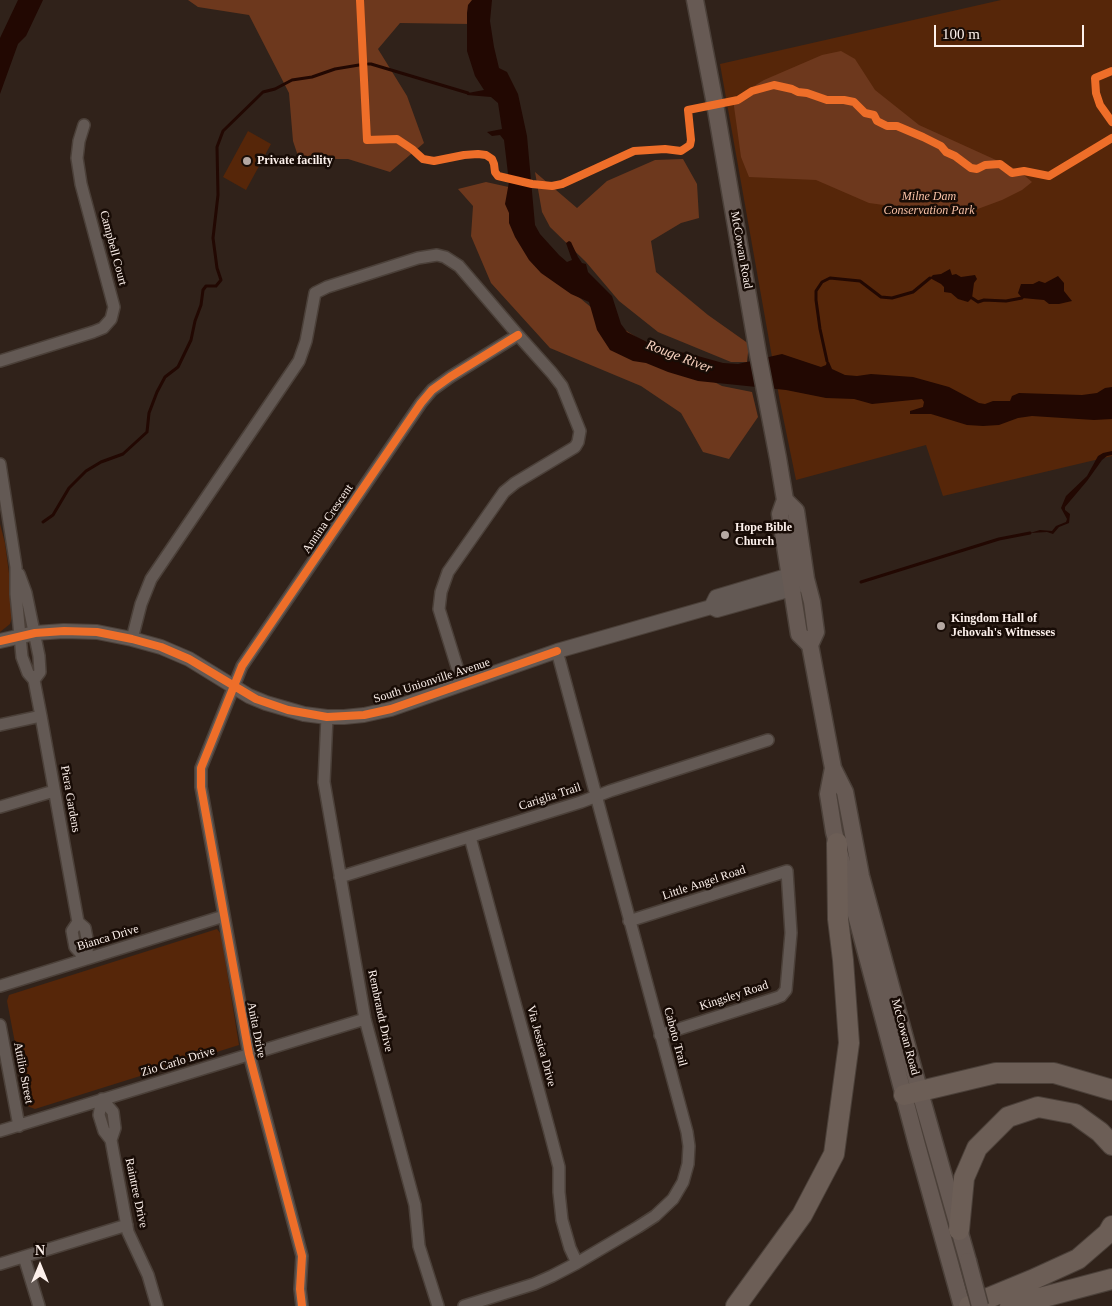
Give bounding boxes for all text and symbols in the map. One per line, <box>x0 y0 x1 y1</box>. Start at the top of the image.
scale bar <box>937 15 1087 47</box>
text: 100 m <box>942 26 980 42</box>
place label: Private facility <box>257 154 342 168</box>
marker: Private facility <box>241 155 253 167</box>
park label: Milne Dam Conservation Park <box>878 190 980 218</box>
street label: Campbell Court <box>95 204 131 292</box>
street label: McCowan Road <box>726 207 756 293</box>
water label: Rouge River <box>640 335 718 379</box>
street label: Annina Crescent <box>297 477 359 561</box>
place label: Hope Bible Church <box>735 521 799 549</box>
marker: Hope Bible Church <box>719 529 731 541</box>
place label: Kingdom Hall of Jehovah's Witnesses <box>951 612 1073 640</box>
marker: Kingdom Hall of Jehovah's Witnesses <box>935 620 947 632</box>
street label: South Unionville Avenue <box>365 653 499 709</box>
street label: Piera Gardens <box>56 759 84 839</box>
street label: Cariglia Trail <box>515 779 585 815</box>
street label: Little Angel Road <box>657 862 751 904</box>
street label: Bianca Drive <box>73 921 143 955</box>
street label: Rembrandt Drive <box>363 963 397 1059</box>
street label: Kingsley Road <box>694 977 774 1015</box>
street label: McCowan Road <box>887 994 923 1080</box>
street label: Anita Drive <box>243 999 269 1061</box>
street label: Via Jessica Drive <box>522 1000 560 1092</box>
street label: Caboto Trail <box>659 1003 691 1071</box>
street label: Attilio Street <box>9 1038 37 1108</box>
street label: Zio Carlo Drive <box>137 1043 219 1081</box>
street label: Raintree Drive <box>121 1153 151 1233</box>
north arrow <box>15 1241 65 1291</box>
text: N <box>35 1243 45 1258</box>

